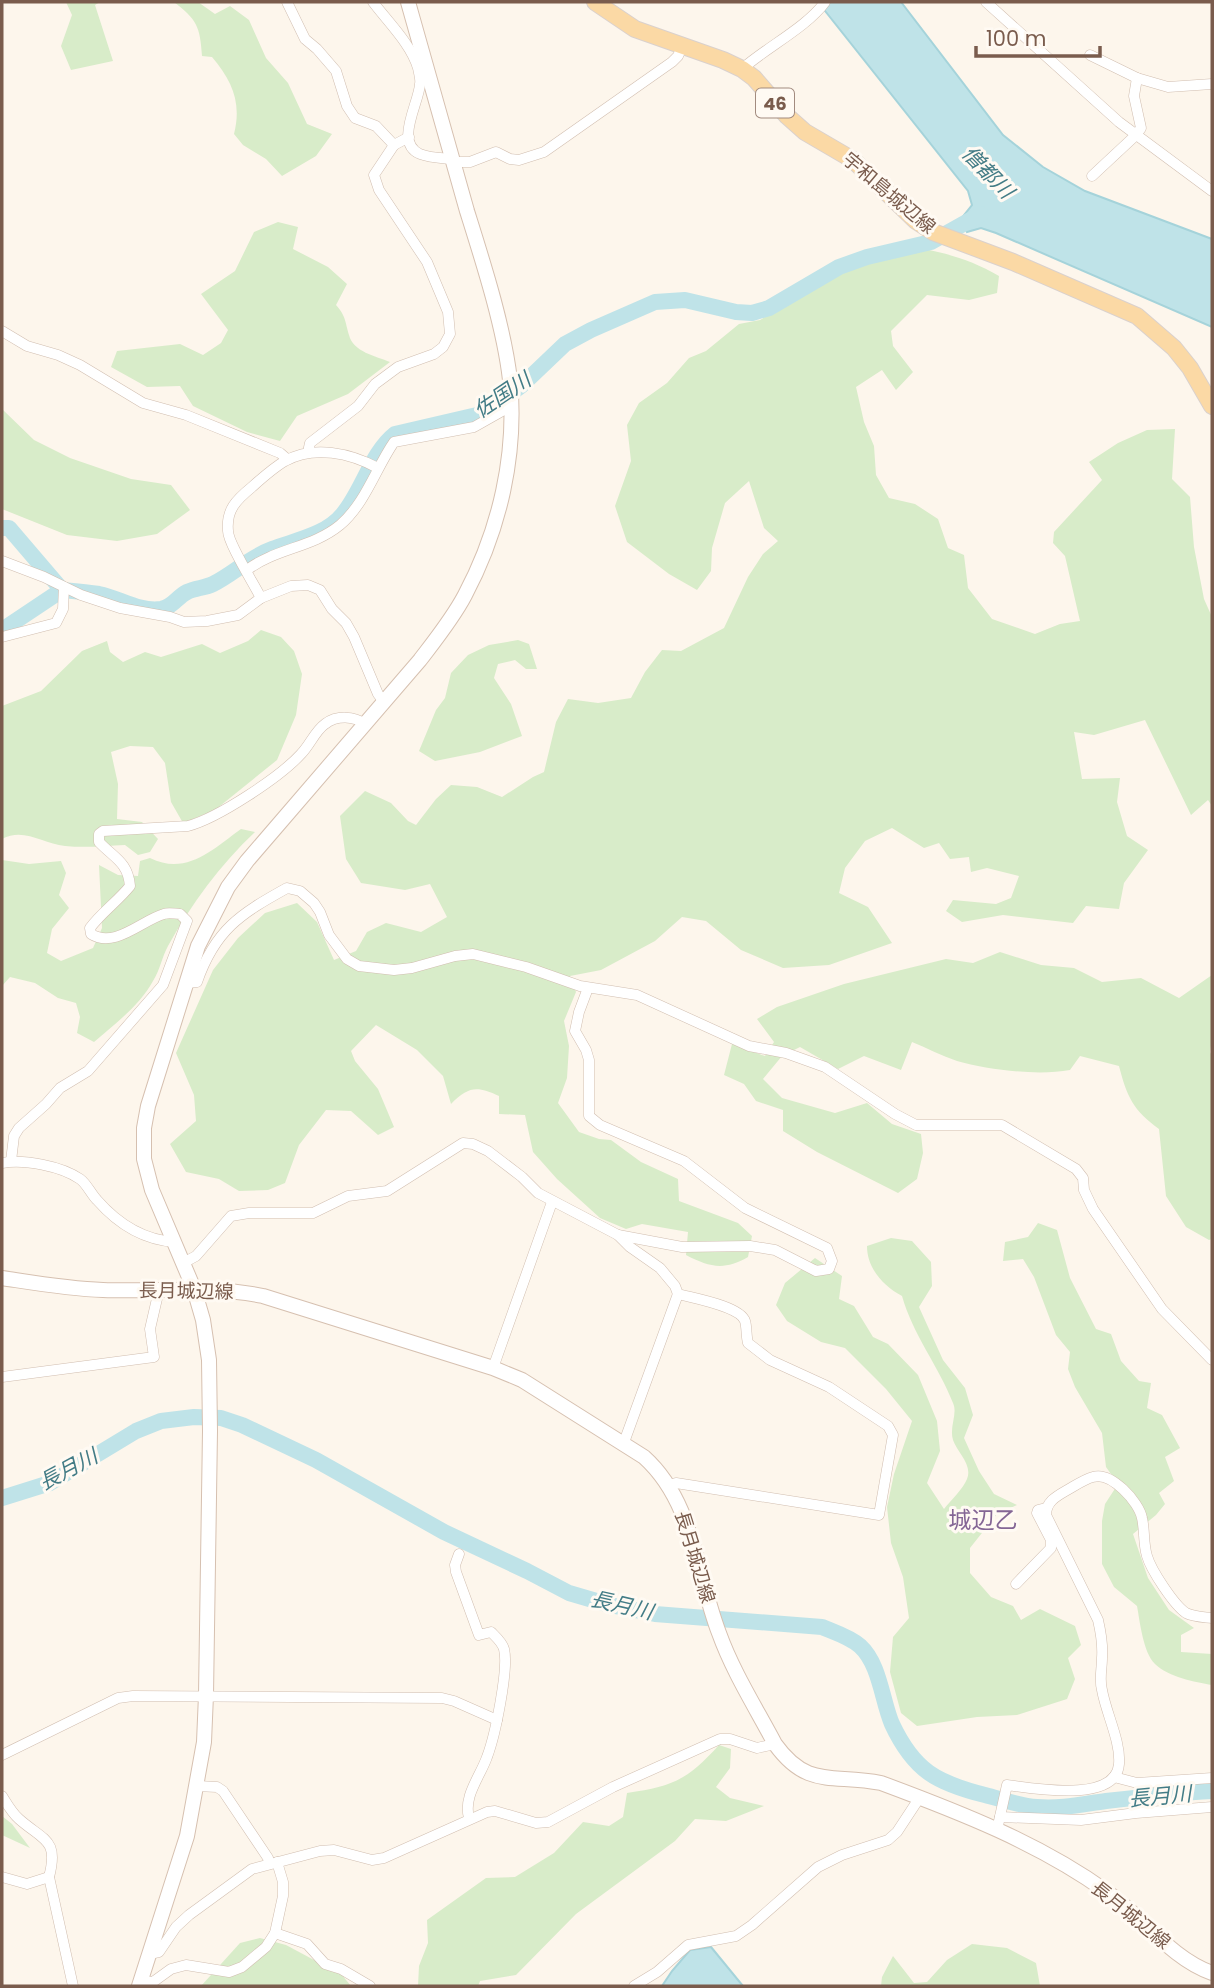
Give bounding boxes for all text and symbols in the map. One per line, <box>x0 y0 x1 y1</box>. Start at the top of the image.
scale bar <box>976 14 1100 58</box>
text: 100 m <box>986 24 1046 53</box>
road number: 46 <box>756 88 794 118</box>
water label: 僧都川 <box>956 139 1022 206</box>
street label: 宇和島城辺線 <box>837 146 941 240</box>
water label: 佐国川 <box>468 364 538 425</box>
street label: 長月城辺線 <box>138 1277 234 1305</box>
water label: 長月川 <box>33 1440 104 1497</box>
district label: 城辺乙 <box>949 1504 1018 1536</box>
street label: 長月城辺線 <box>668 1508 722 1606</box>
water label: 長月川 <box>588 1584 658 1627</box>
water label: 長月川 <box>1127 1779 1195 1813</box>
street label: 長月城辺線 <box>1086 1875 1176 1955</box>

